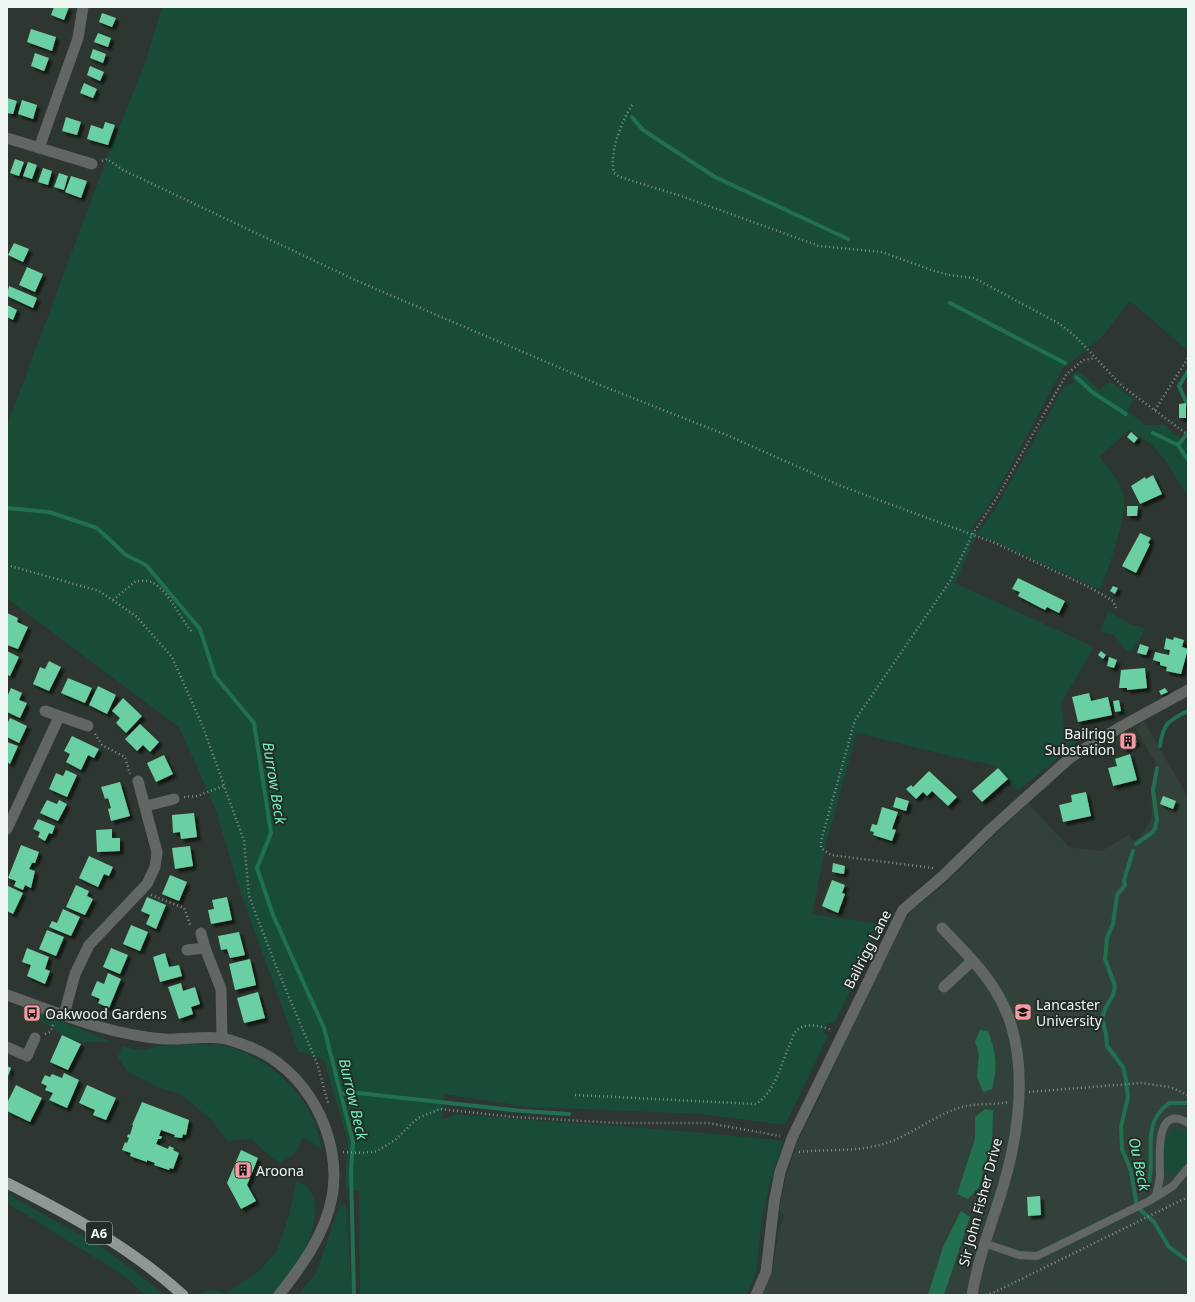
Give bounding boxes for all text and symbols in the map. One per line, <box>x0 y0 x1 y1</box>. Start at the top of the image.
place label: Bailrigg Substation <box>1045 724 1115 759</box>
building icon: Bailrigg Substation <box>1118 731 1138 751</box>
water label: Burrow Beck <box>259 740 291 826</box>
street label: Bailrigg Lane <box>839 906 895 992</box>
place label: Lancaster University <box>1036 995 1103 1030</box>
school or university icon: Lancaster University <box>1013 1002 1033 1022</box>
bus stop icon: Oakwood Gardens <box>22 1003 42 1023</box>
place label: Oakwood Gardens <box>45 1004 167 1023</box>
water label: Burrow Beck <box>335 1056 373 1142</box>
water label: Ou Beck <box>1125 1135 1156 1193</box>
street label: Sir John Fisher Drive <box>954 1136 1006 1268</box>
building icon: Aroona <box>233 1160 253 1180</box>
place label: Aroona <box>256 1161 304 1180</box>
road number: A6 <box>86 1222 112 1244</box>

